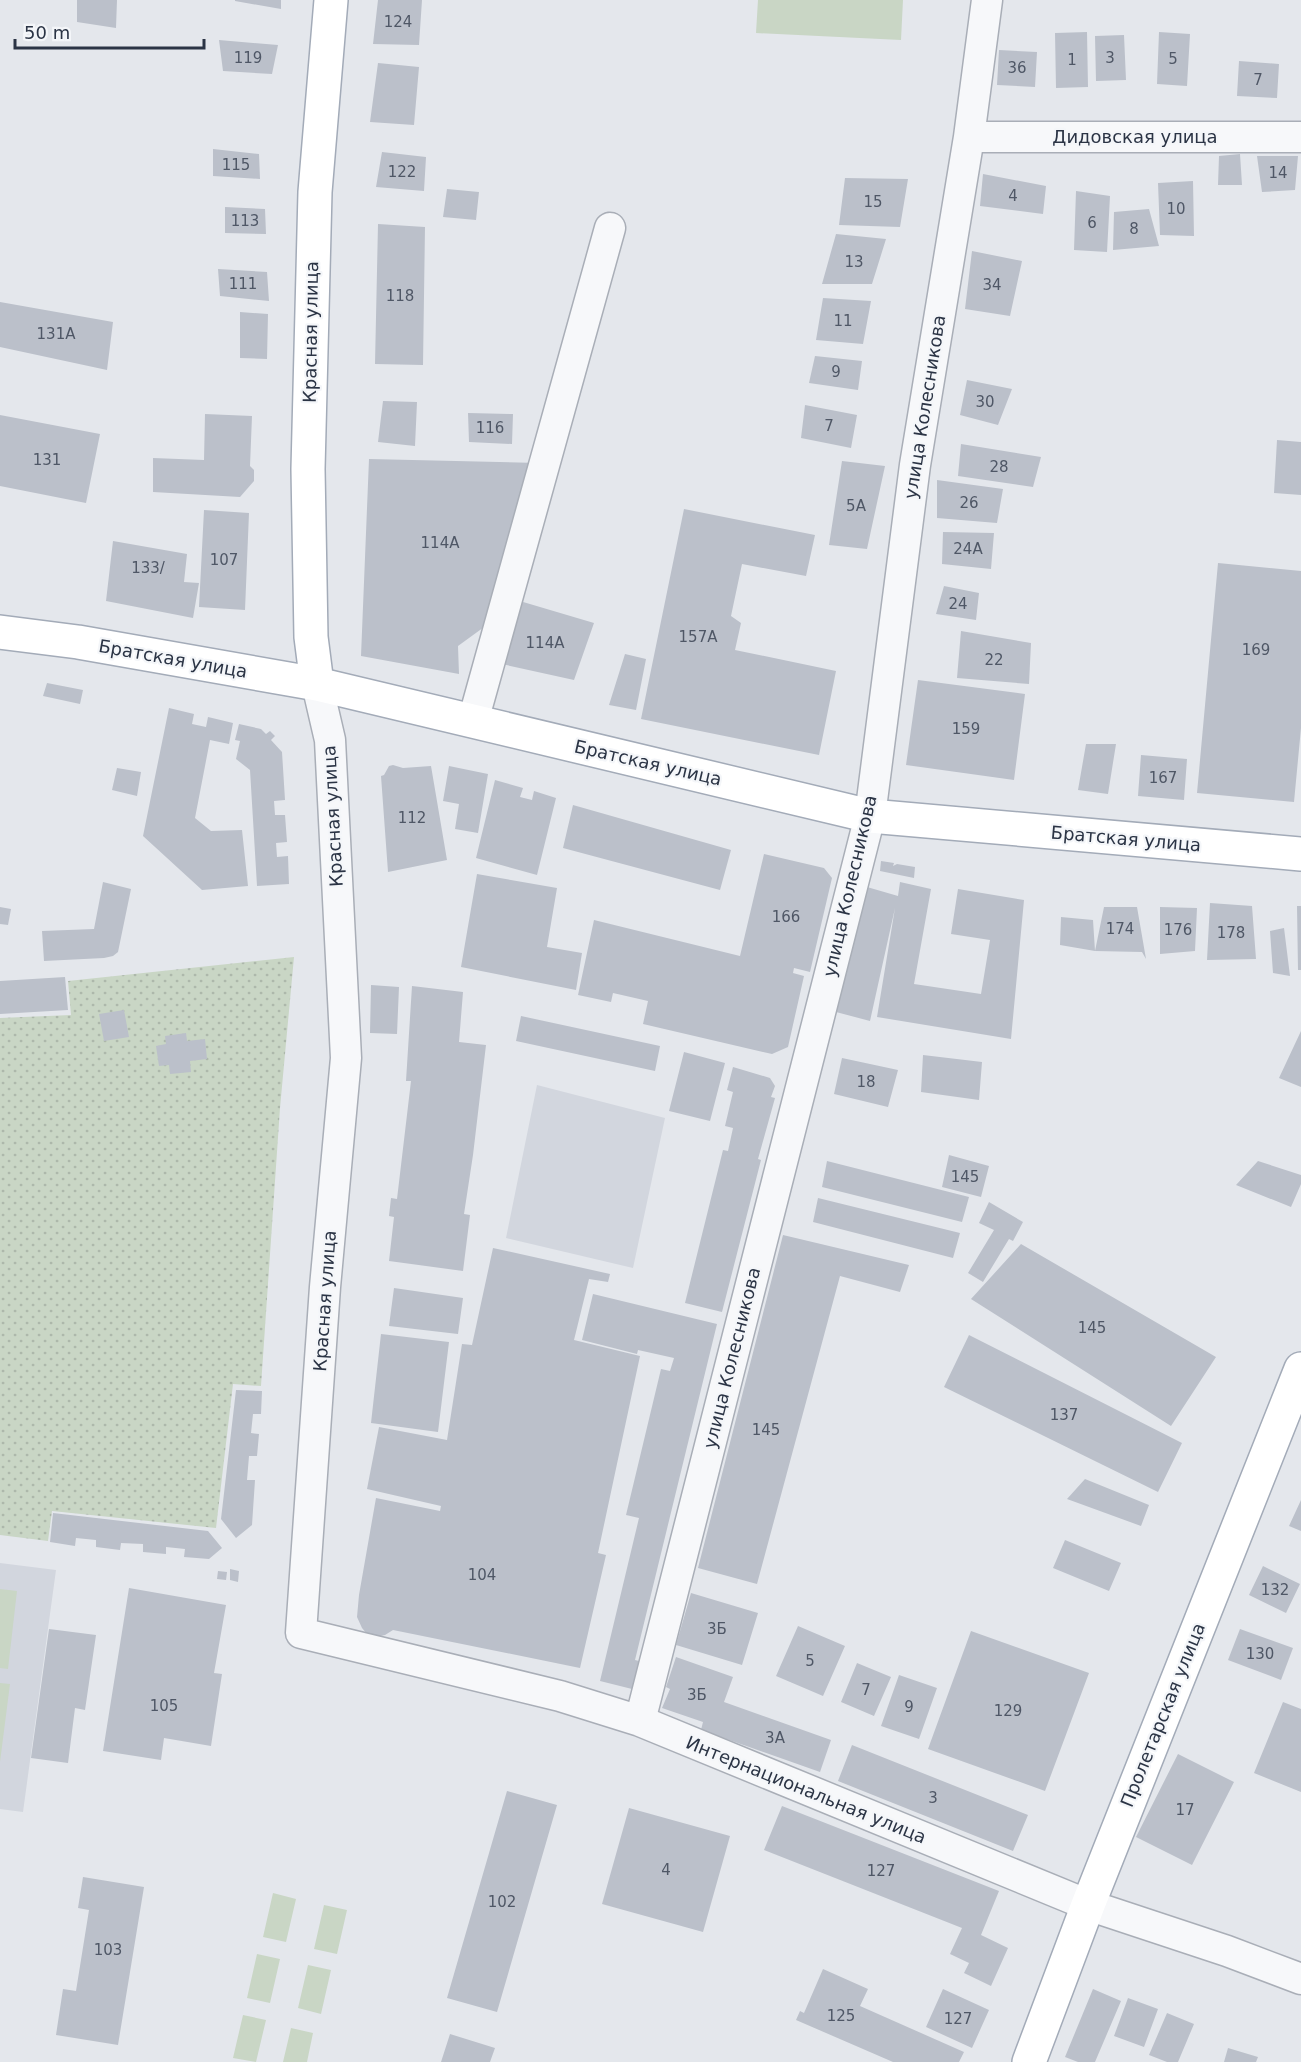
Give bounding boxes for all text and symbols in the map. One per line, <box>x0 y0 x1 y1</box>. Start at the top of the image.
scale bar <box>15 12 204 50</box>
house number: 124 <box>384 13 412 31</box>
text: 50 m <box>24 22 70 43</box>
house number: 119 <box>234 49 262 67</box>
house number: 3 <box>1105 49 1115 67</box>
house number: 5 <box>1168 50 1178 68</box>
house number: 1 <box>1067 51 1077 69</box>
house number: 36 <box>1007 59 1027 77</box>
house number: 7 <box>1253 71 1263 89</box>
street label: Дидовская улица <box>1052 126 1218 147</box>
house number: 115 <box>222 156 250 174</box>
house number: 122 <box>388 163 416 181</box>
house number: 14 <box>1268 164 1288 182</box>
house number: 4 <box>1008 187 1018 205</box>
house number: 15 <box>863 193 883 211</box>
house number: 10 <box>1166 200 1186 218</box>
house number: 113 <box>231 212 259 230</box>
house number: 6 <box>1087 214 1097 232</box>
house number: 8 <box>1129 220 1139 238</box>
house number: 13 <box>844 253 864 271</box>
street label: Красная улица <box>299 261 322 403</box>
house number: 111 <box>229 275 257 293</box>
house number: 34 <box>982 276 1002 294</box>
house number: 118 <box>386 287 414 305</box>
house number: 11 <box>833 312 853 330</box>
street label: улица Колесникова <box>900 313 949 500</box>
house number: 131А <box>37 325 76 343</box>
house number: 9 <box>831 363 841 381</box>
house number: 30 <box>975 393 995 411</box>
house number: 7 <box>824 417 834 435</box>
house number: 116 <box>476 419 504 437</box>
house number: 131 <box>33 451 61 469</box>
house number: 28 <box>989 458 1009 476</box>
house number: 26 <box>959 494 979 512</box>
house number: 5А <box>846 497 867 515</box>
house number: 114А <box>421 534 460 552</box>
house number: 24А <box>953 540 983 558</box>
house number: 107 <box>210 551 238 569</box>
house number: 133/ <box>131 559 166 577</box>
house number: 24 <box>948 595 968 613</box>
house number: 157А <box>679 628 718 646</box>
house number: 114А <box>526 634 565 652</box>
street label: Братская улица <box>97 635 249 682</box>
house number: 169 <box>1242 641 1270 659</box>
house number: 22 <box>984 651 1004 669</box>
house number: 159 <box>952 720 980 738</box>
street label: Братская улица <box>572 735 724 790</box>
street label: Красная улица <box>318 745 347 887</box>
house number: 167 <box>1149 769 1177 787</box>
street label: улица Колесникова <box>818 793 881 979</box>
house number: 112 <box>398 809 426 827</box>
street label: Братская улица <box>1050 821 1202 856</box>
house number: 166 <box>772 908 800 926</box>
house number: 174 <box>1106 920 1134 938</box>
house number: 176 <box>1164 921 1192 939</box>
house number: 178 <box>1217 924 1245 942</box>
house number: 18 <box>856 1073 876 1091</box>
house number: 145 <box>951 1168 979 1186</box>
street label: Красная улица <box>309 1230 340 1372</box>
street label: улица Колесникова <box>699 1265 764 1451</box>
house number: 145 <box>1078 1319 1106 1337</box>
house number: 137 <box>1050 1406 1078 1424</box>
house number: 145 <box>752 1421 780 1439</box>
house number: 104 <box>468 1566 496 1584</box>
house number: 132 <box>1261 1581 1289 1599</box>
house number: 3Б <box>707 1620 727 1638</box>
street label: Пролетарская улица <box>1116 1620 1209 1810</box>
house number: 130 <box>1246 1645 1274 1663</box>
house number: 5 <box>805 1652 815 1670</box>
house number: 7 <box>861 1681 871 1699</box>
house number: 3Б <box>687 1686 707 1704</box>
house number: 105 <box>150 1697 178 1715</box>
house number: 9 <box>904 1698 914 1716</box>
house number: 129 <box>994 1702 1022 1720</box>
house number: 3А <box>765 1729 786 1747</box>
street label: Интернациональная улица <box>683 1732 929 1847</box>
house number: 3 <box>928 1789 938 1807</box>
house number: 17 <box>1175 1801 1195 1819</box>
house number: 4 <box>661 1861 671 1879</box>
house number: 127 <box>867 1862 895 1880</box>
house number: 102 <box>488 1893 516 1911</box>
house number: 103 <box>94 1941 122 1959</box>
house number: 125 <box>827 2007 855 2025</box>
house number: 127 <box>944 2010 972 2028</box>

